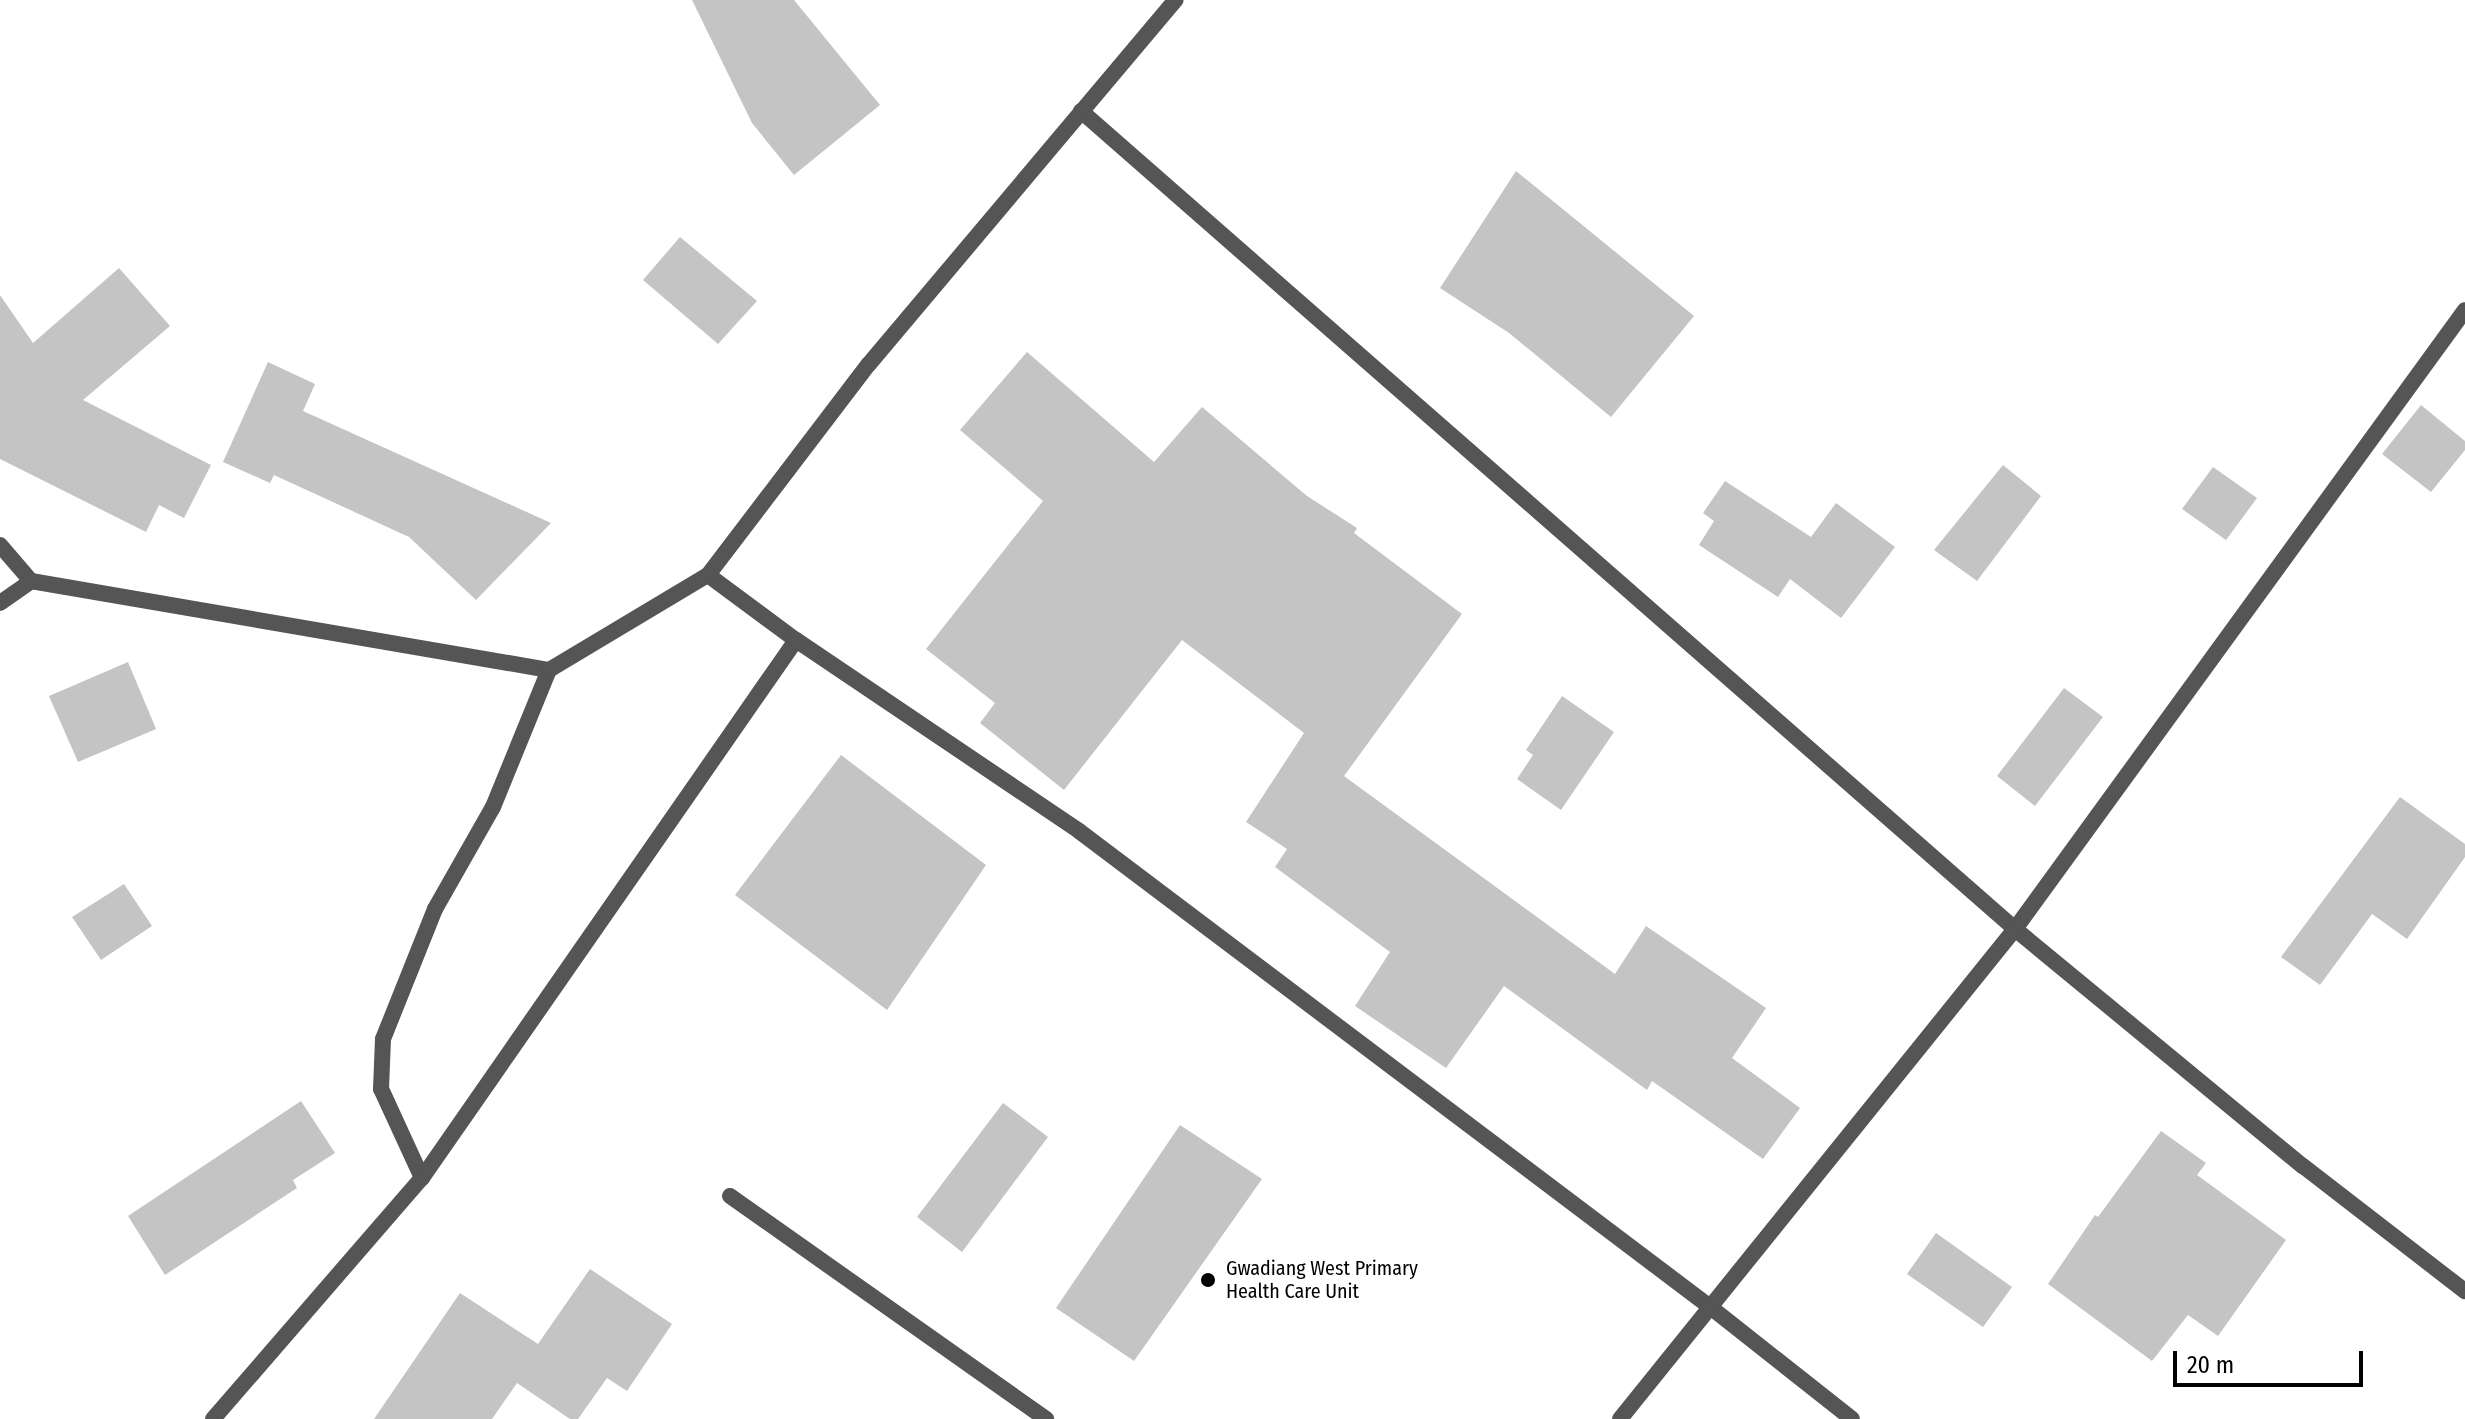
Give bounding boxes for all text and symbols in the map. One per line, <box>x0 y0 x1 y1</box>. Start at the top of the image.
place label: Gwadiang West Primary Health Care Unit <box>1226 1256 1418 1303</box>
marker: Gwadiang West Primary Health Care Unit <box>1197 1269 1219 1291</box>
scale bar <box>2177 1335 2367 1385</box>
text: 20 m <box>2187 1351 2234 1379</box>

